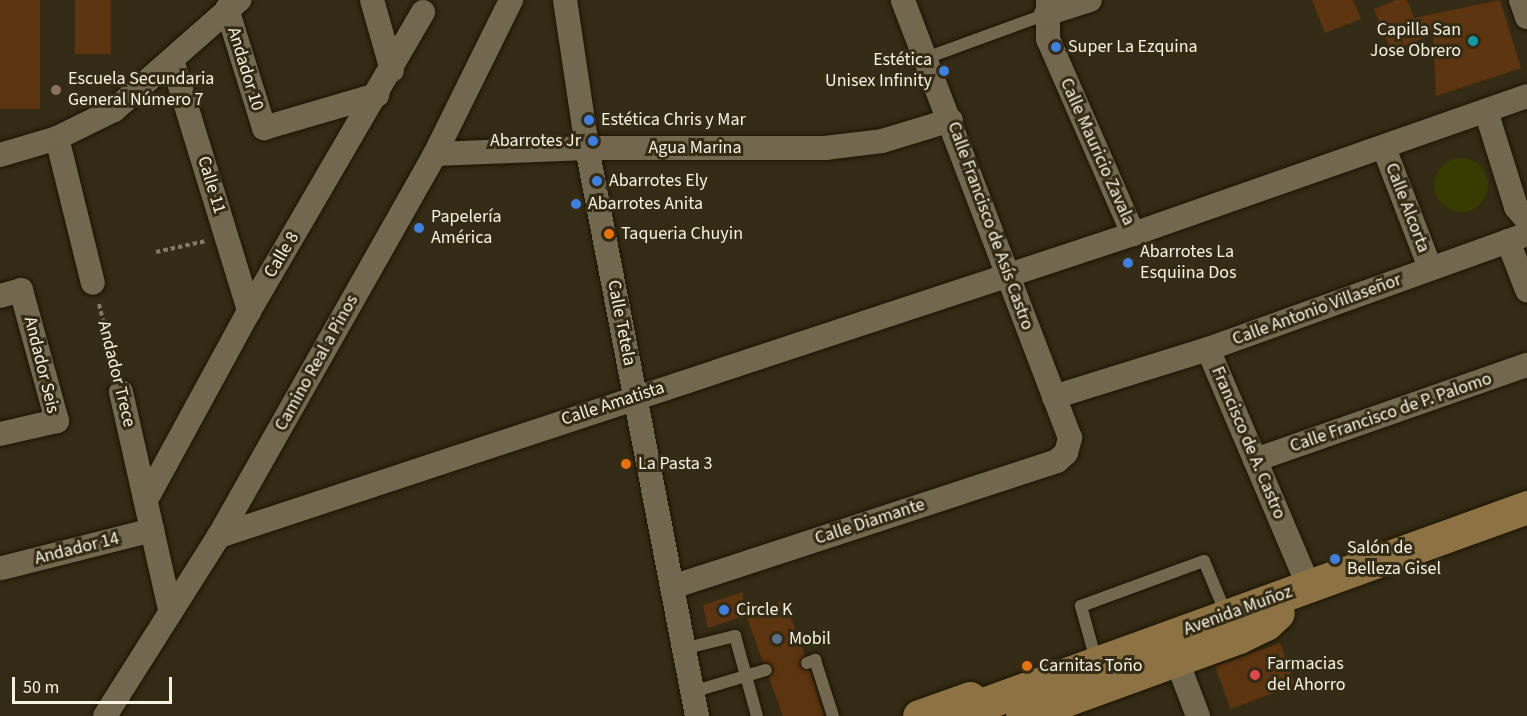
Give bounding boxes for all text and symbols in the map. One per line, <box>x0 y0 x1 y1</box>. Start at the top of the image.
place label: Capilla San Jose Obrero <box>1370 20 1461 63</box>
street label: Andador 10 <box>222 25 268 113</box>
marker: Capilla San Jose Obrero <box>1466 34 1480 48</box>
place label: Super La Ezquina <box>1068 36 1198 58</box>
marker: Super La Ezquina <box>1049 40 1063 54</box>
place label: Estética Unisex Infinity <box>825 50 932 92</box>
marker: Estética Unisex Infinity <box>937 64 951 78</box>
place label: Escuela Secundaria General Número 7 <box>68 69 214 112</box>
street label: Calle Mauricio Zavala <box>1055 75 1139 229</box>
marker: Escuela Secundaria General Número 7 <box>49 83 63 97</box>
place label: Estética Chris y Mar <box>601 109 746 131</box>
marker: Estética Chris y Mar <box>582 113 596 127</box>
street label: Calle Francisco de Asís Castro <box>942 119 1038 333</box>
place label: Abarrotes Jr <box>490 130 581 152</box>
marker: Abarrotes Jr <box>586 134 600 148</box>
street label: Agua Marina <box>648 137 742 159</box>
street label: Calle 11 <box>192 154 230 216</box>
street label: Calle Alcorta <box>1380 160 1434 256</box>
place label: Abarrotes Ely <box>609 170 708 192</box>
marker: Abarrotes Ely <box>590 174 604 188</box>
place label: Abarrotes Anita <box>588 193 703 215</box>
marker: Abarrotes Anita <box>569 197 583 211</box>
place label: Papelería América <box>431 207 502 250</box>
marker: Papelería América <box>412 221 426 235</box>
place label: Taqueria Chuyin <box>621 223 743 245</box>
marker: Taqueria Chuyin <box>602 227 616 241</box>
street label: Calle 8 <box>260 228 304 282</box>
place label: Abarrotes La Esquiina Dos <box>1140 242 1237 284</box>
marker: Abarrotes La Esquiina Dos <box>1121 256 1135 270</box>
street label: Calle Antonio Villaseñor <box>1230 269 1404 351</box>
street label: Calle Tetela <box>602 278 640 368</box>
street label: Camino Real a Pinos <box>271 291 363 435</box>
street label: Andador Seis <box>19 314 63 416</box>
street label: Andador Trece <box>92 319 140 429</box>
street label: Francisco de A. Castro <box>1206 364 1290 522</box>
street label: Calle Francisco de P. Palomo <box>1287 368 1495 458</box>
street label: Calle Amatista <box>559 377 667 431</box>
place label: La Pasta 3 <box>638 453 712 475</box>
marker: La Pasta 3 <box>619 457 633 471</box>
street label: Calle Diamante <box>812 494 928 550</box>
street label: Andador 14 <box>33 528 121 570</box>
place label: Salón de Belleza Gisel <box>1347 538 1441 580</box>
marker: Salón de Belleza Gisel <box>1328 552 1342 566</box>
street label: Avenida Muñoz <box>1181 581 1295 641</box>
place label: Circle K <box>736 599 793 621</box>
marker: Circle K <box>717 603 731 617</box>
place label: Mobil <box>789 628 831 650</box>
marker: Mobil <box>770 632 784 646</box>
place label: Farmacias del Ahorro <box>1267 654 1345 696</box>
place label: Carnitas Toño <box>1039 655 1143 677</box>
marker: Carnitas Toño <box>1020 659 1034 673</box>
scale bar <box>15 665 176 703</box>
marker: Farmacias del Ahorro <box>1248 668 1262 682</box>
text: 50 m <box>23 675 59 700</box>

